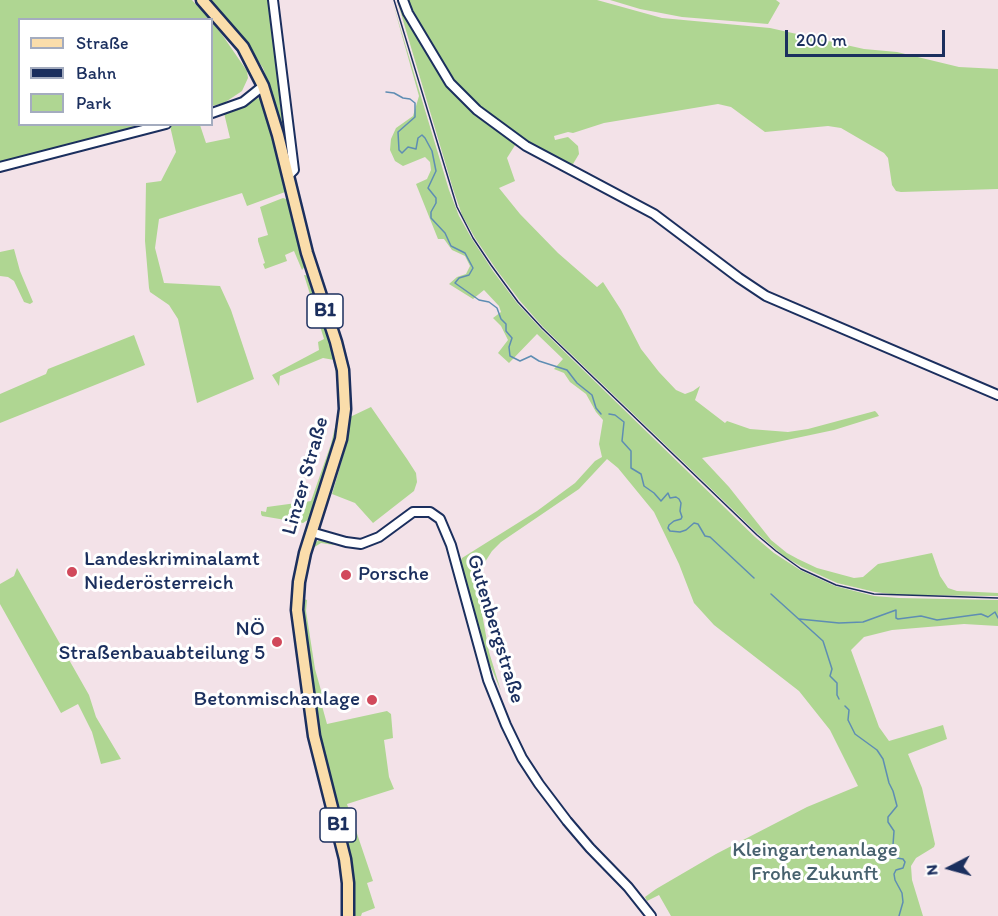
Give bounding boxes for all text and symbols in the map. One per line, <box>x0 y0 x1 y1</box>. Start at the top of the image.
legend <box>18 18 213 126</box>
scale bar <box>788 18 948 56</box>
text: 200 m <box>796 29 847 51</box>
text: Straße <box>76 32 129 54</box>
text: Bahn <box>76 62 116 84</box>
text: Park <box>76 92 111 114</box>
road number: B1 <box>307 294 343 328</box>
street label: Linzer Straße <box>277 414 335 538</box>
place label: Landeskriminalamt Niederösterreich <box>84 547 260 597</box>
street label: Gutenbergstraße <box>460 552 530 706</box>
place label: Porsche <box>358 562 429 588</box>
marker: Landeskriminalamt Niederösterreich <box>65 565 79 579</box>
marker: Porsche <box>339 568 353 582</box>
place label: NÖ Straßenbauabteilung 5 <box>58 617 265 667</box>
marker: NÖ Straßenbauabteilung 5 <box>270 635 284 649</box>
place label: Betonmischanlage <box>194 687 360 713</box>
marker: Betonmischanlage <box>365 693 379 707</box>
road number: B1 <box>320 808 356 842</box>
park label: Kleingartenanlage Frohe Zukunft <box>732 838 898 888</box>
north arrow <box>920 838 980 898</box>
text: N <box>922 864 942 876</box>

